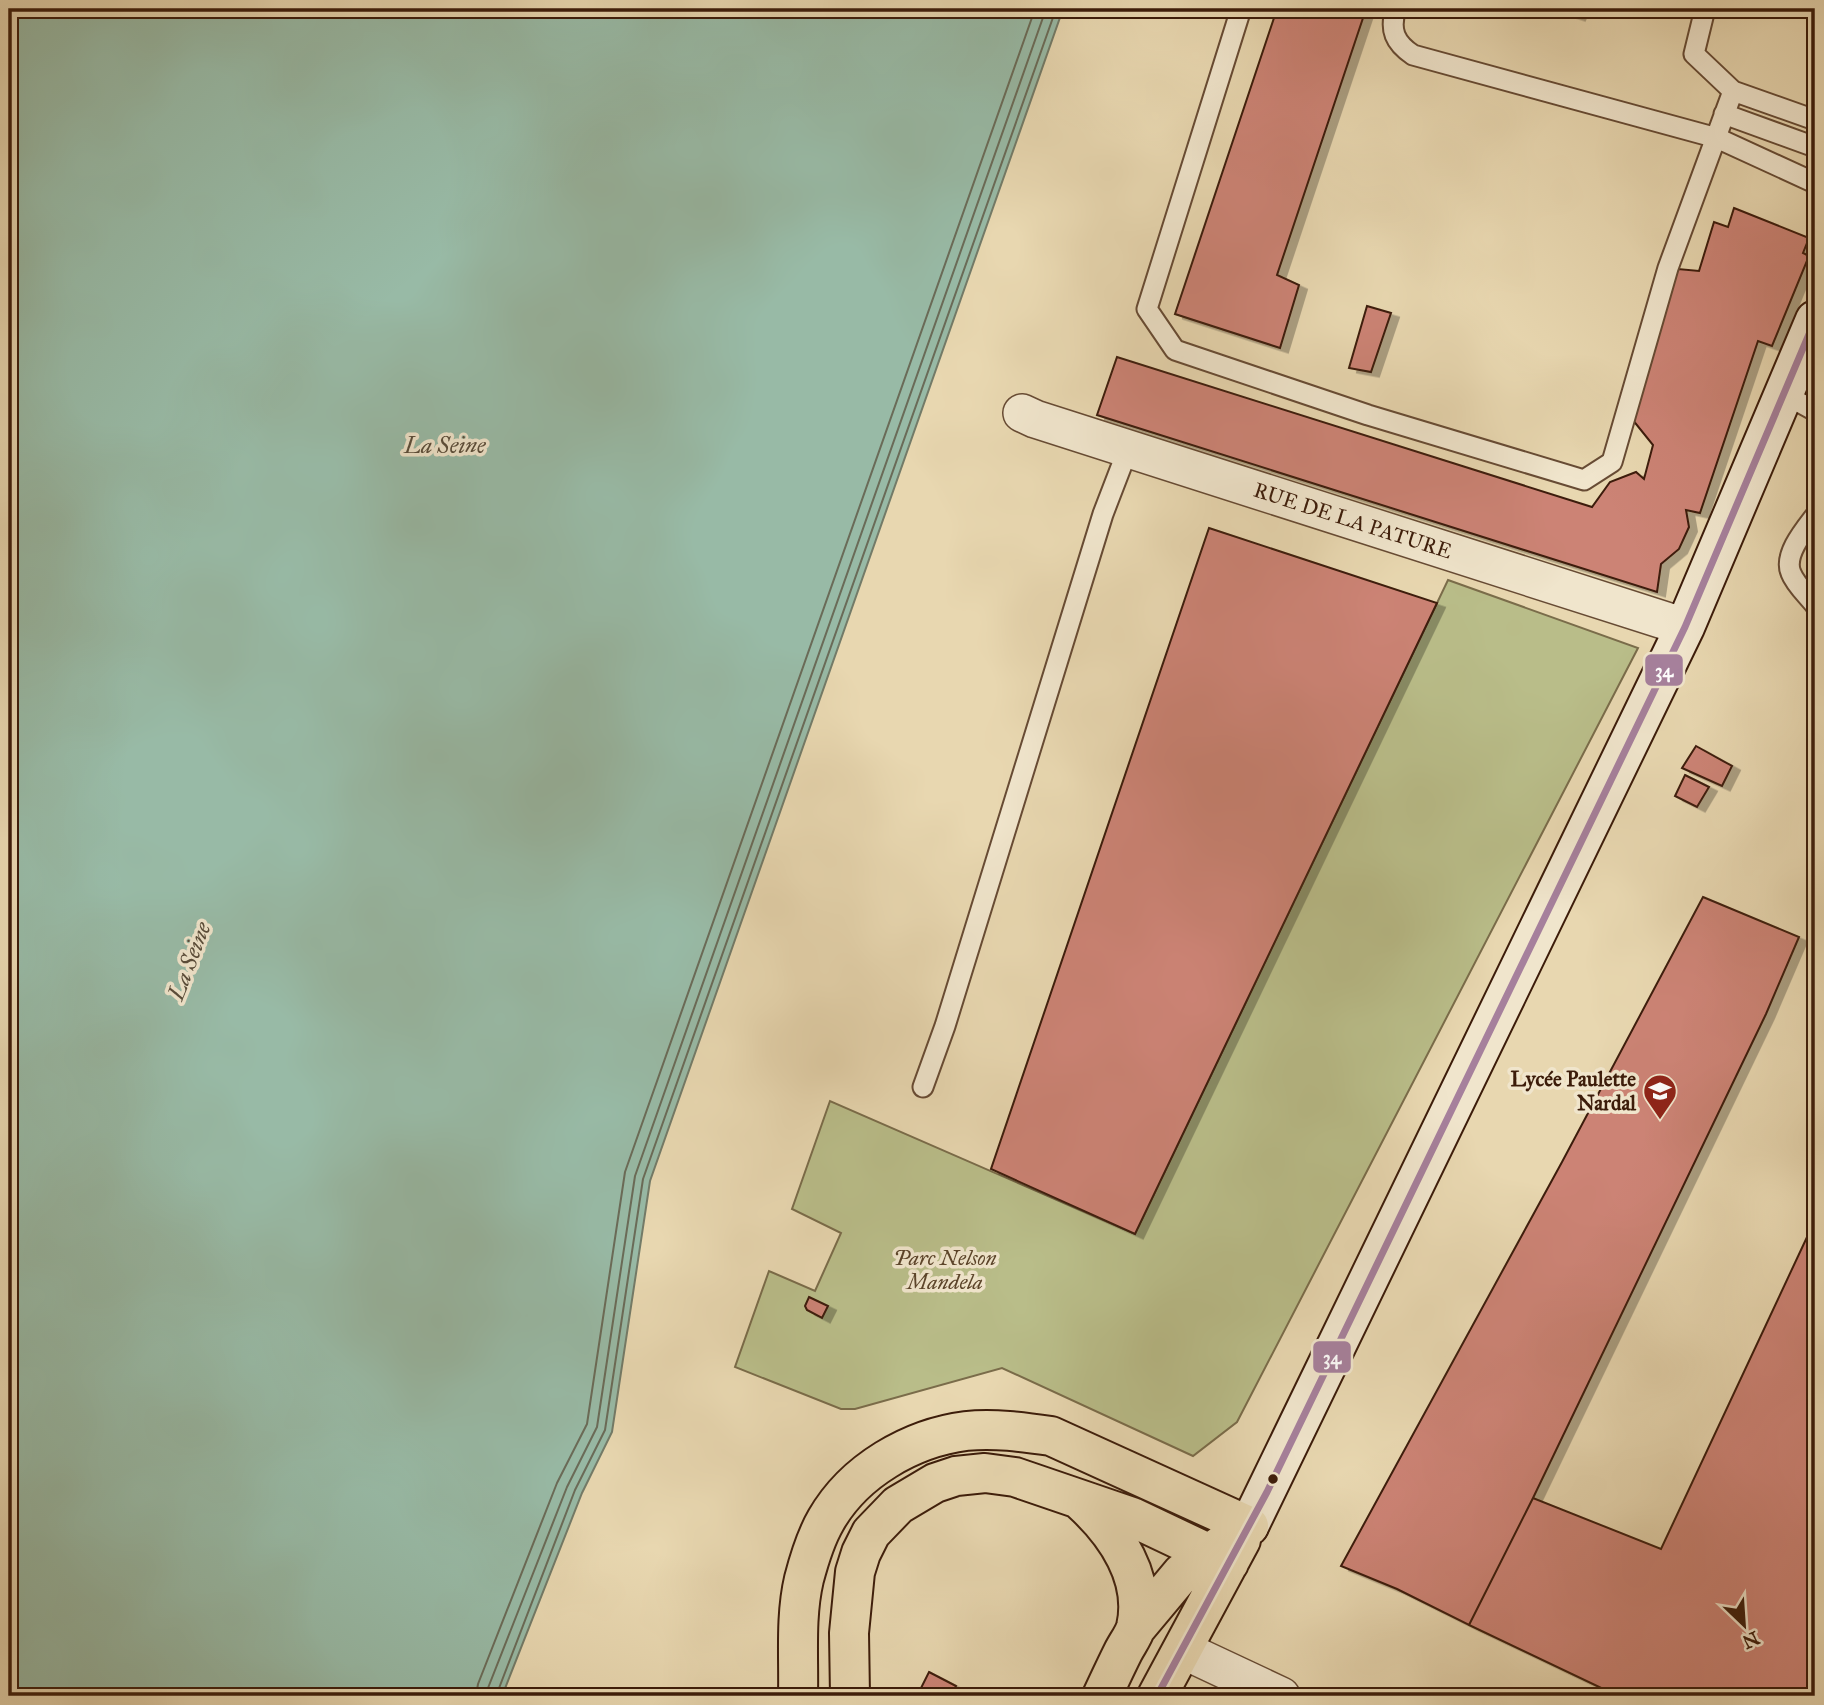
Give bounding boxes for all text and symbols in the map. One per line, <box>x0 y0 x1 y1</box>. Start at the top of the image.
water label: La Seine <box>403 431 486 459</box>
street label: RUE DE LA PATURE <box>1250 477 1455 565</box>
line badge: 34 <box>1644 653 1684 687</box>
text: 34 <box>1655 659 1675 683</box>
water label: La Seine <box>161 918 217 1005</box>
place label: Lycée Paulette Nardal <box>1511 1066 1637 1116</box>
school or university icon: Lycée Paulette Nardal <box>1641 1072 1679 1121</box>
park label: Parc Nelson Mandela <box>894 1245 997 1295</box>
line badge: 34 <box>1312 1340 1352 1374</box>
text: 34 <box>1323 1346 1343 1370</box>
unlabelled marker <box>1266 1472 1280 1486</box>
north arrow <box>1708 1590 1778 1660</box>
text: N <box>1739 1626 1763 1654</box>

